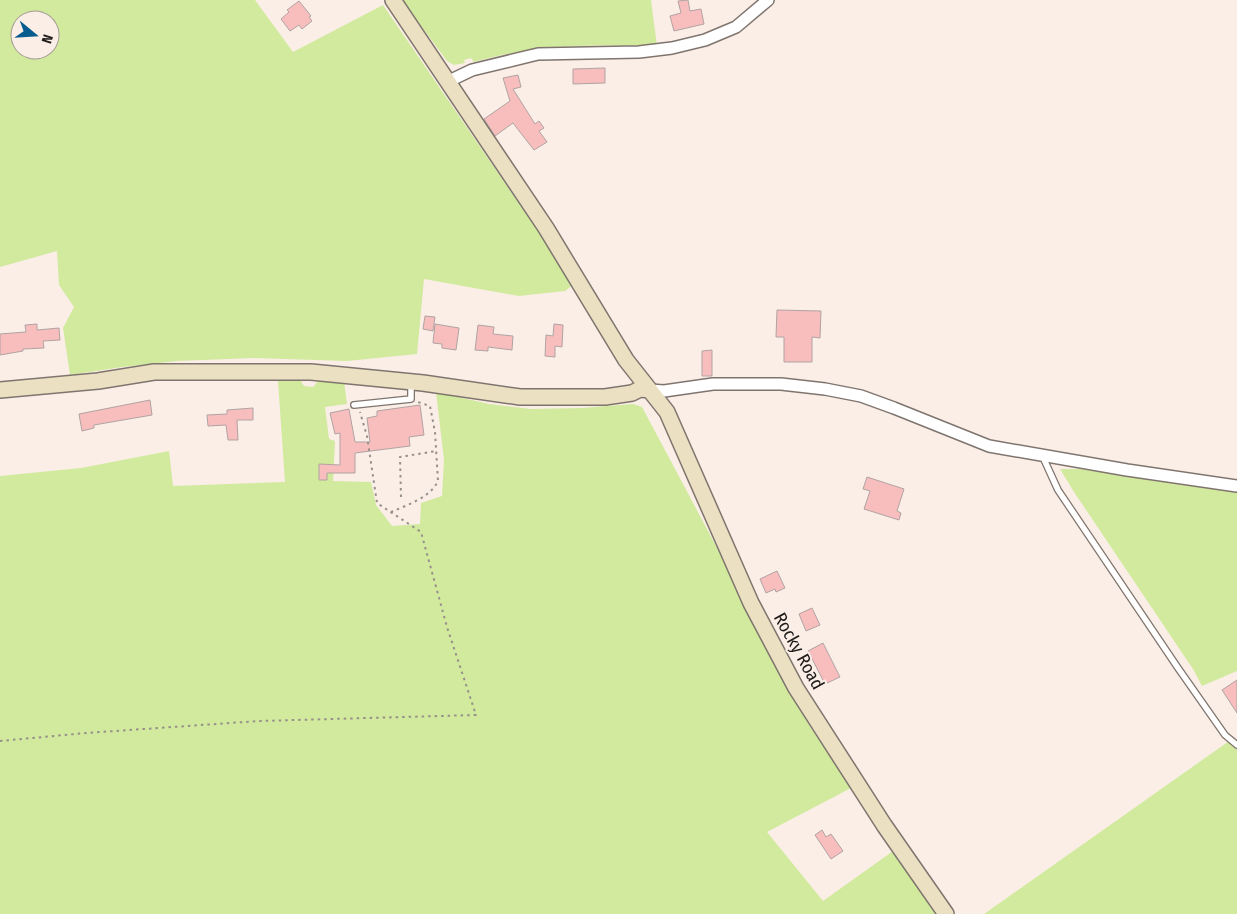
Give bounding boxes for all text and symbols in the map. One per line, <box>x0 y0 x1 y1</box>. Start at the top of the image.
north arrow <box>10 10 60 60</box>
text: N <box>38 32 56 45</box>
street label: Rocky Road <box>769 609 829 693</box>

